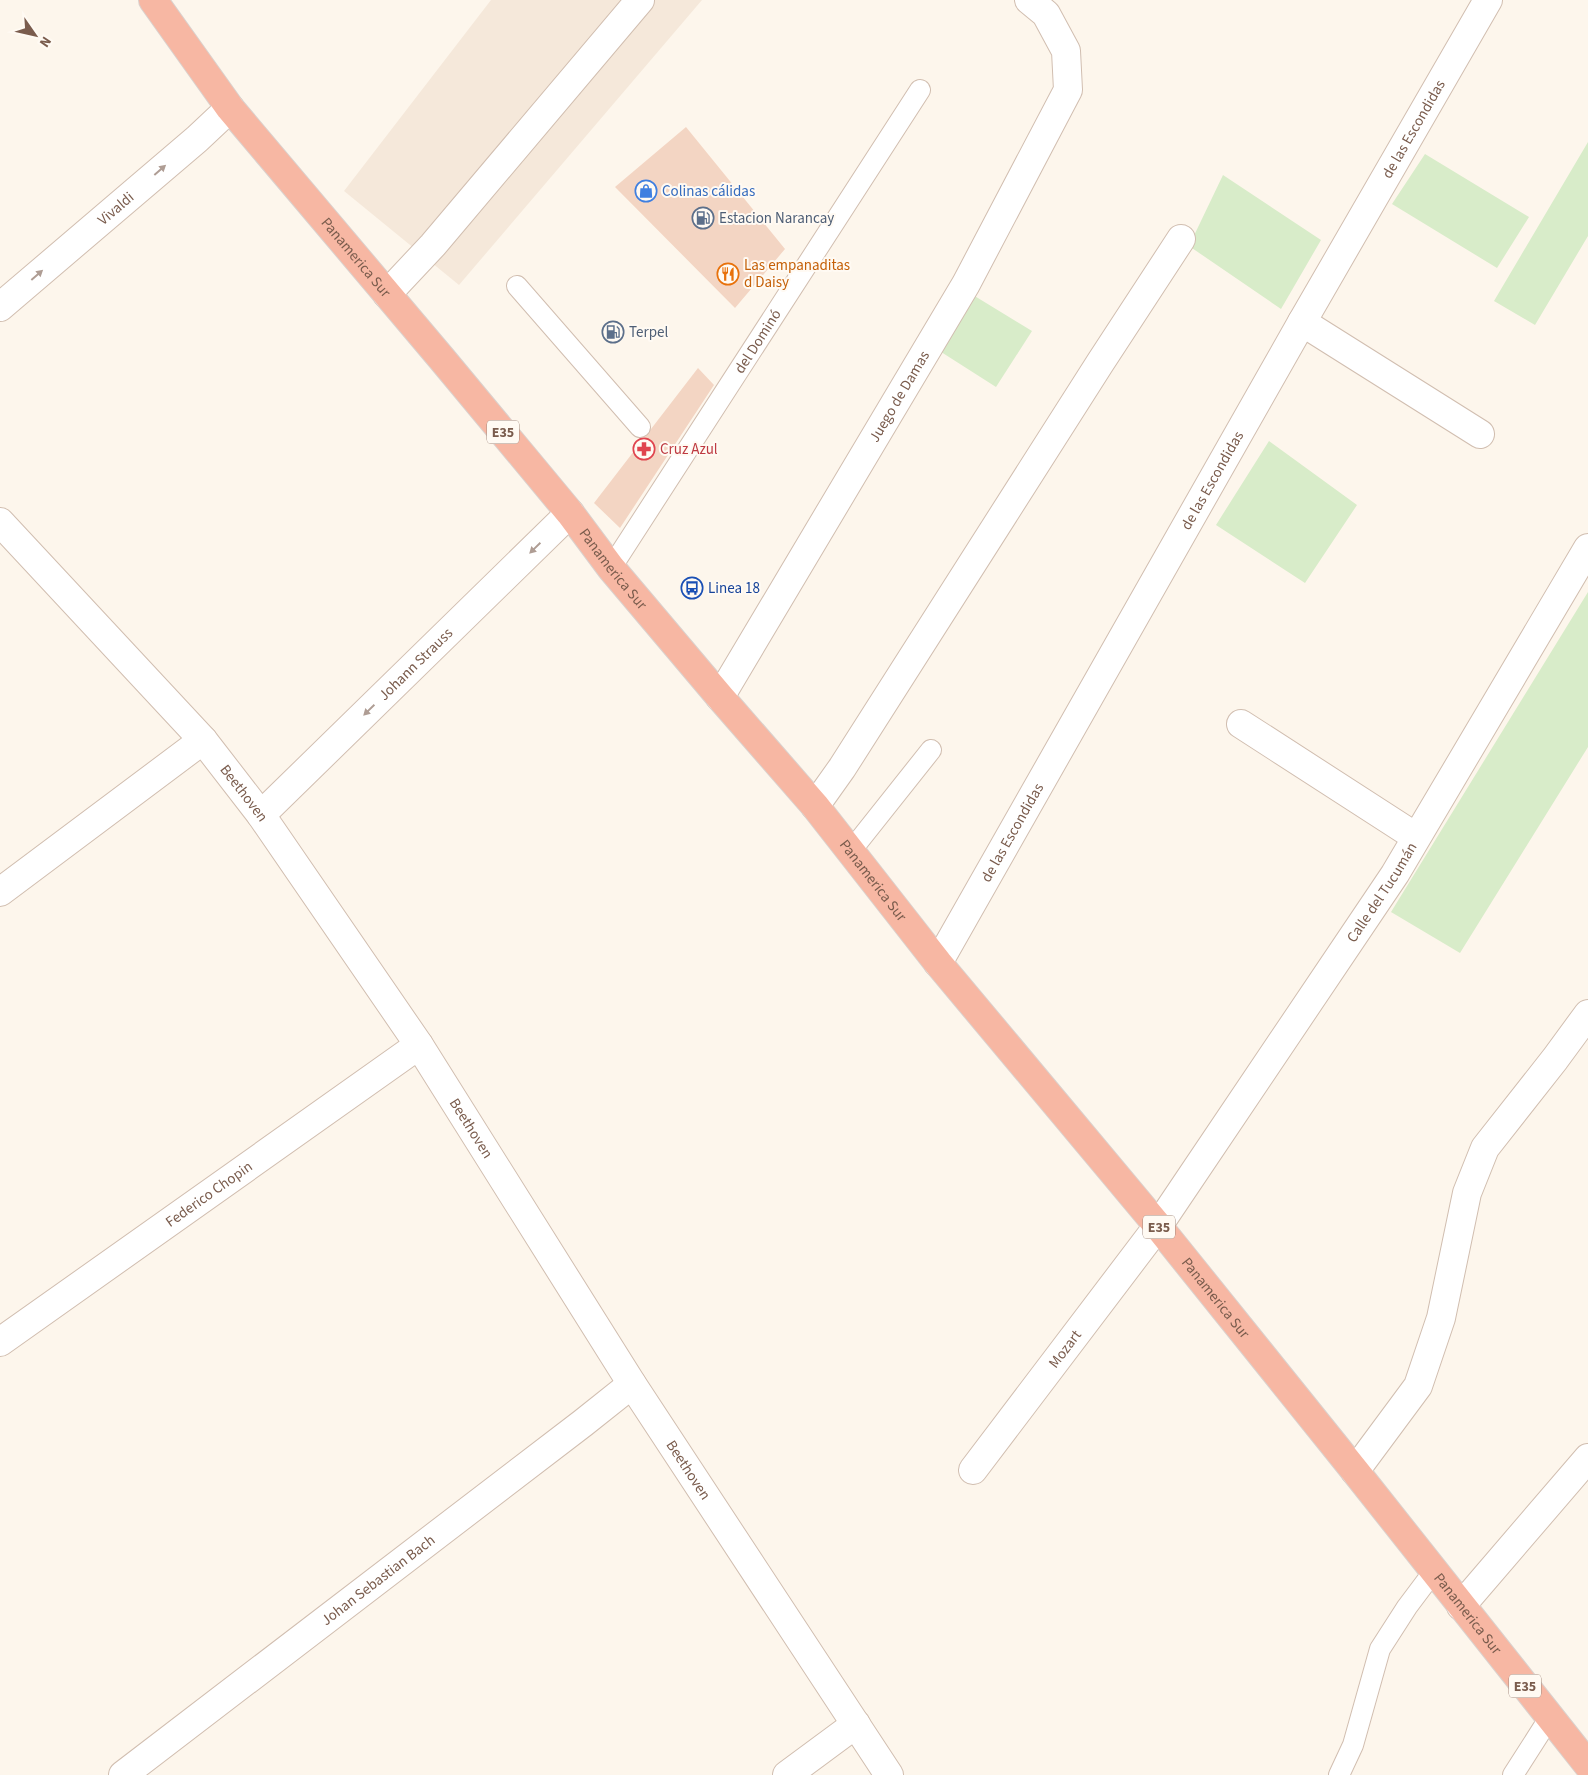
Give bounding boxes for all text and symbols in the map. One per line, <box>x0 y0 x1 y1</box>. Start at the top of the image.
north arrow <box>10 10 60 60</box>
text: N <box>34 32 56 51</box>
street label: de las Escondidas <box>1377 76 1451 183</box>
one-way arrow <box>154 164 167 175</box>
shop icon: Colinas cálidas <box>634 179 658 203</box>
place label: Colinas cálidas <box>662 181 755 202</box>
street label: Vivaldi <box>93 187 139 230</box>
fuel station icon: Estacion Narancay <box>691 206 715 230</box>
place label: Estacion Narancay <box>719 208 834 229</box>
street label: Panamerica Sur <box>316 213 396 303</box>
place label: Las empanaditas d Daisy <box>744 255 850 293</box>
restaurant icon: Las empanaditas d Daisy <box>716 262 740 286</box>
one-way arrow <box>30 270 43 281</box>
street label: del Dominó <box>730 305 786 378</box>
fuel station icon: Terpel <box>601 320 625 344</box>
place label: Terpel <box>629 322 668 343</box>
street label: Juego de Damas <box>864 347 935 446</box>
road number: E35 <box>487 421 519 444</box>
street label: de las Escondidas <box>1176 427 1249 534</box>
pharmacy icon: Cruz Azul <box>632 437 656 461</box>
place label: Cruz Azul <box>660 439 718 460</box>
street label: Panamerica Sur <box>574 524 652 615</box>
one-way arrow <box>529 541 541 553</box>
bus stop icon: Linea 18 <box>680 576 704 600</box>
place label: Linea 18 <box>708 578 760 599</box>
street label: Johann Strauss <box>374 623 458 706</box>
one-way arrow <box>363 704 375 716</box>
street label: Beethoven <box>215 760 273 826</box>
street label: de las Escondidas <box>976 779 1049 886</box>
street label: Panamerica Sur <box>834 835 912 927</box>
street label: Calle del Tucumán <box>1342 839 1422 947</box>
street label: Beethoven <box>444 1094 498 1163</box>
street label: Federico Chopin <box>161 1156 257 1232</box>
road number: E35 <box>1143 1216 1175 1238</box>
street label: Panamerica Sur <box>1176 1253 1255 1344</box>
street label: Mozart <box>1044 1326 1087 1373</box>
street label: Beethoven <box>661 1436 715 1504</box>
street label: Johan Sebastian Bach <box>317 1530 440 1631</box>
street label: Panamerica Sur <box>1429 1569 1507 1660</box>
road number: E35 <box>1509 1674 1541 1698</box>

